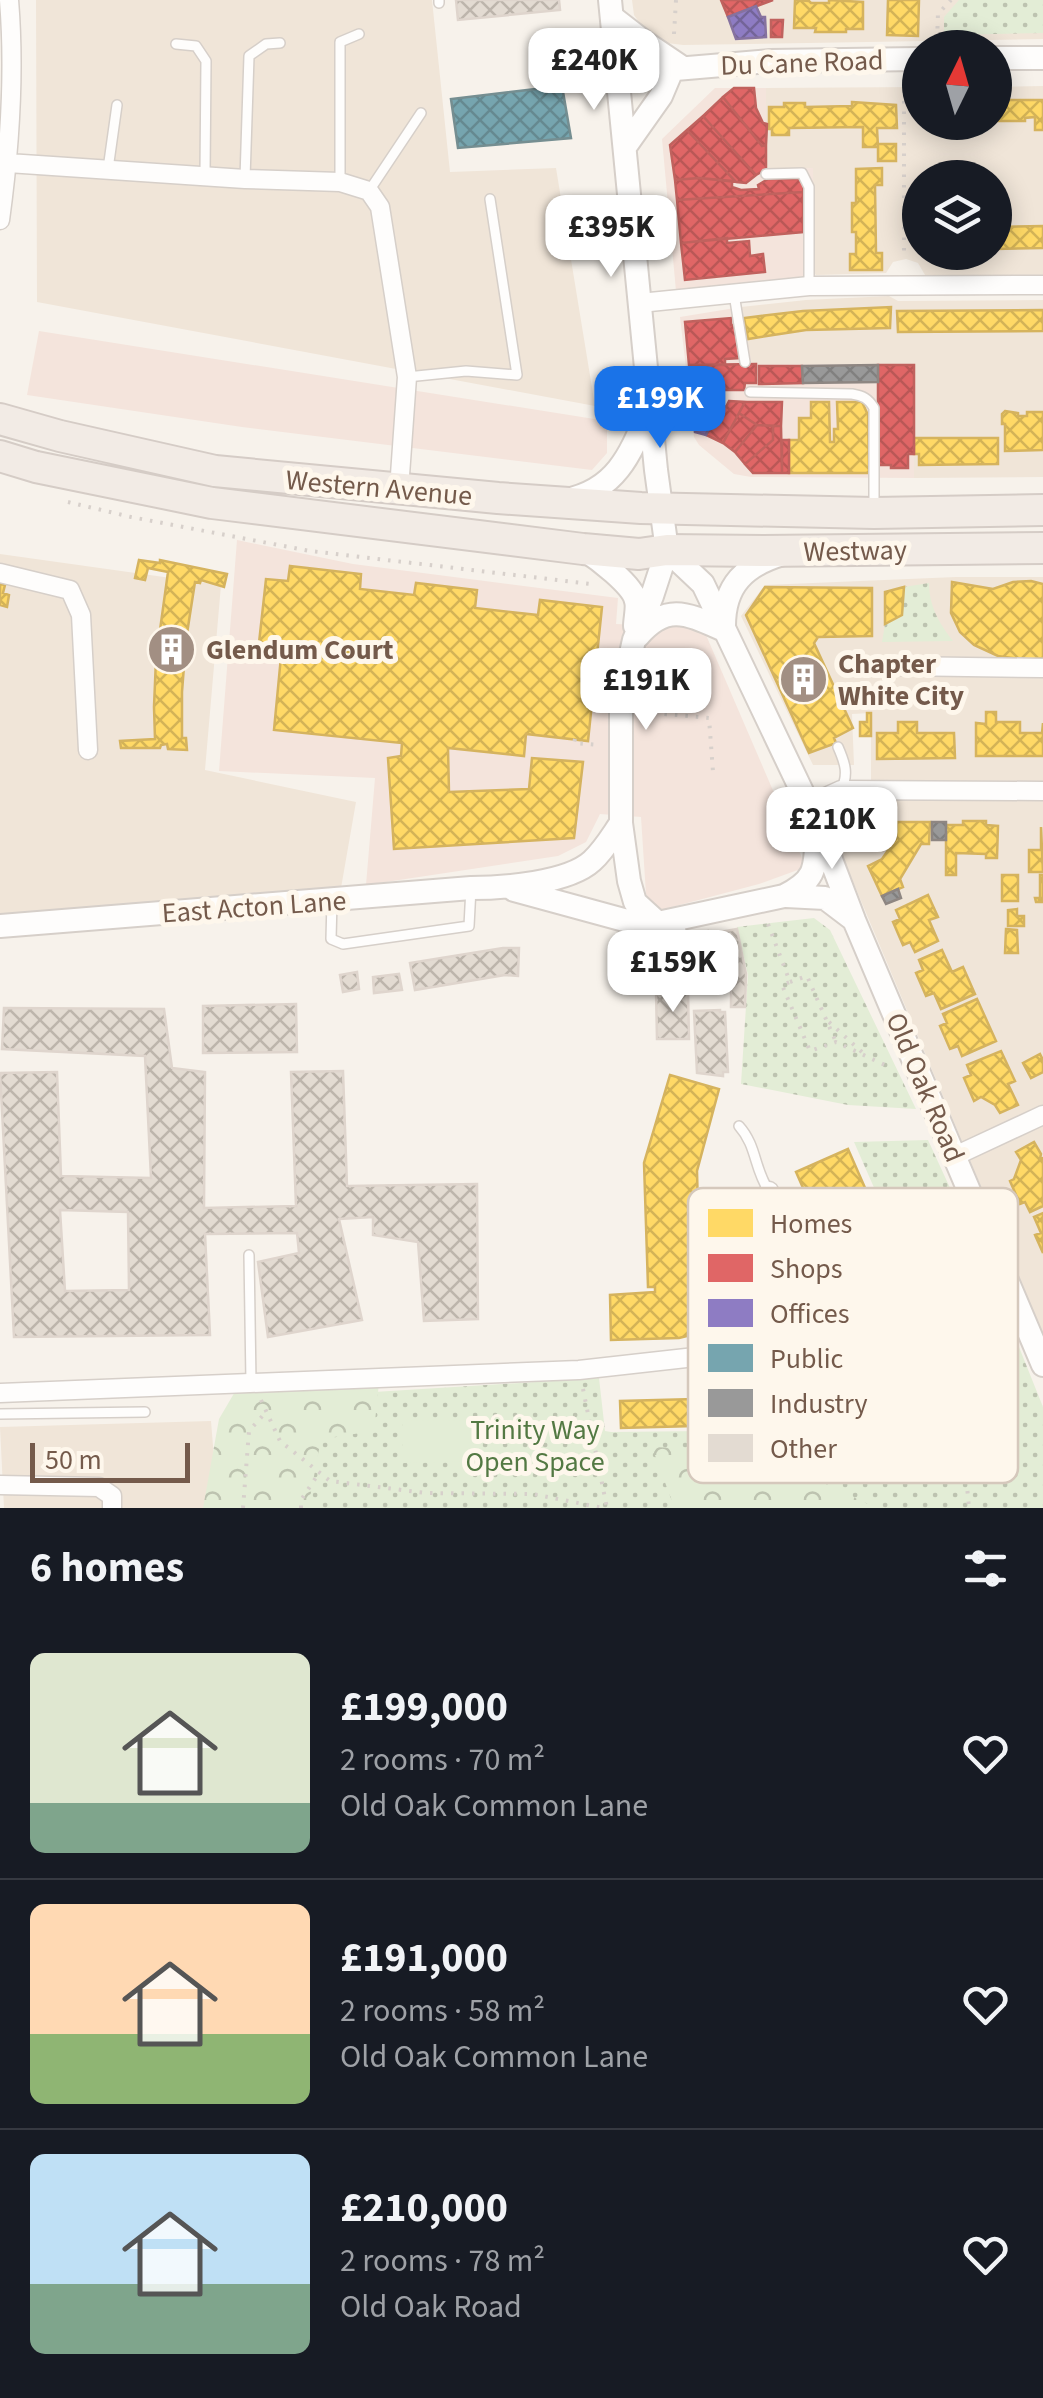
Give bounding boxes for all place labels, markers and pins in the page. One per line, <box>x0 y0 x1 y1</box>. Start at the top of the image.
pin: £240K <box>524 28 664 113</box>
pin: £395K <box>541 195 681 280</box>
pin: £199K <box>590 366 730 451</box>
building icon: Glendum Court <box>145 623 197 675</box>
place label: Glendum Court <box>206 630 394 670</box>
place label: Chapter White City <box>838 644 965 716</box>
pin: £191K <box>576 648 716 733</box>
building icon: Chapter White City <box>777 653 829 705</box>
pin: £210K <box>762 787 902 872</box>
pin: £159K <box>603 930 743 1015</box>

